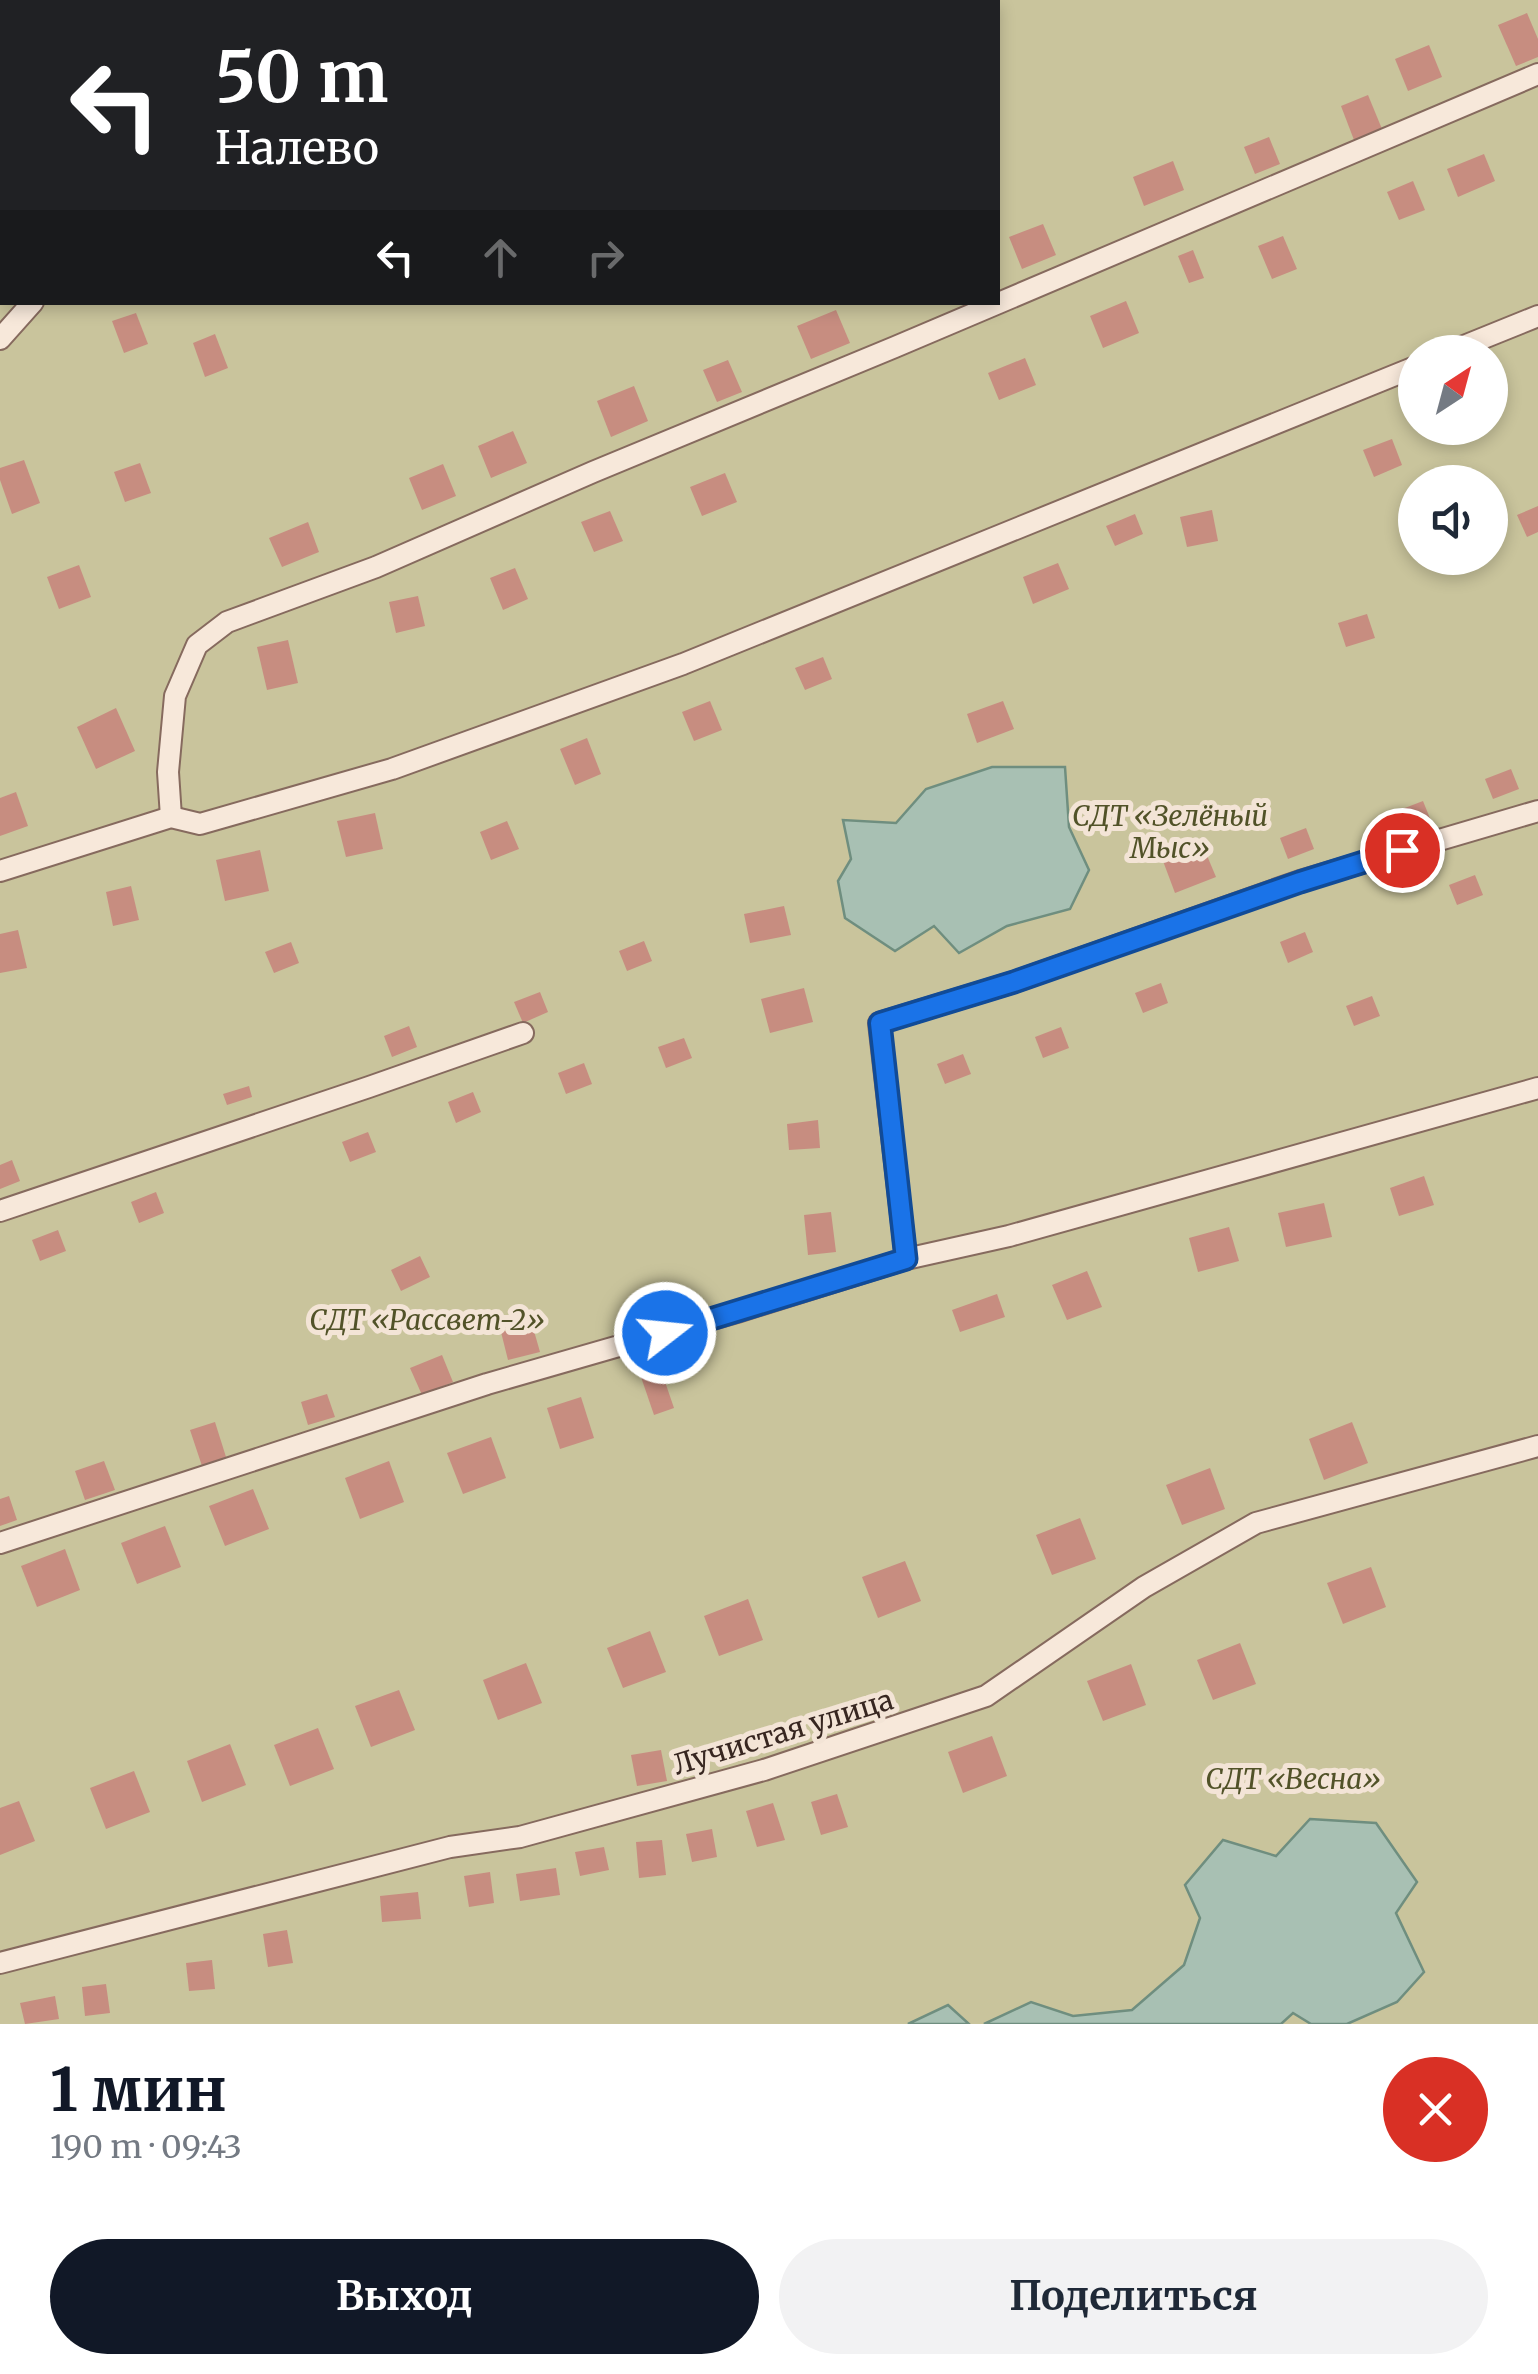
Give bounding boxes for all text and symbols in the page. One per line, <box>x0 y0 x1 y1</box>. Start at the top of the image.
text: 50 m <box>215 33 388 121</box>
icon: left <box>50 40 180 170</box>
text: Налево <box>215 120 379 176</box>
icon: left <box>368 230 423 285</box>
icon: ahead <box>473 230 528 285</box>
icon: right <box>578 230 633 285</box>
north arrow <box>1398 335 1508 445</box>
map controls <box>1398 335 1508 575</box>
button: sound <box>1398 465 1508 575</box>
park label: СДТ «Зелёный Мыс» <box>1072 798 1268 866</box>
pin <box>1360 808 1445 893</box>
icon: arrive <box>1375 823 1430 878</box>
position arrow <box>613 1281 717 1385</box>
park label: СДТ «Рассвет-2» <box>309 1302 545 1338</box>
street label: Лучистая улица <box>669 1681 897 1783</box>
park label: СДТ «Весна» <box>1205 1761 1381 1797</box>
text: 1 мин <box>50 2052 227 2127</box>
button: close <box>1383 2057 1488 2162</box>
text: 190 m · 09:43 <box>50 2127 242 2167</box>
button: Выход <box>50 2239 759 2354</box>
button: Поделиться <box>779 2239 1488 2354</box>

